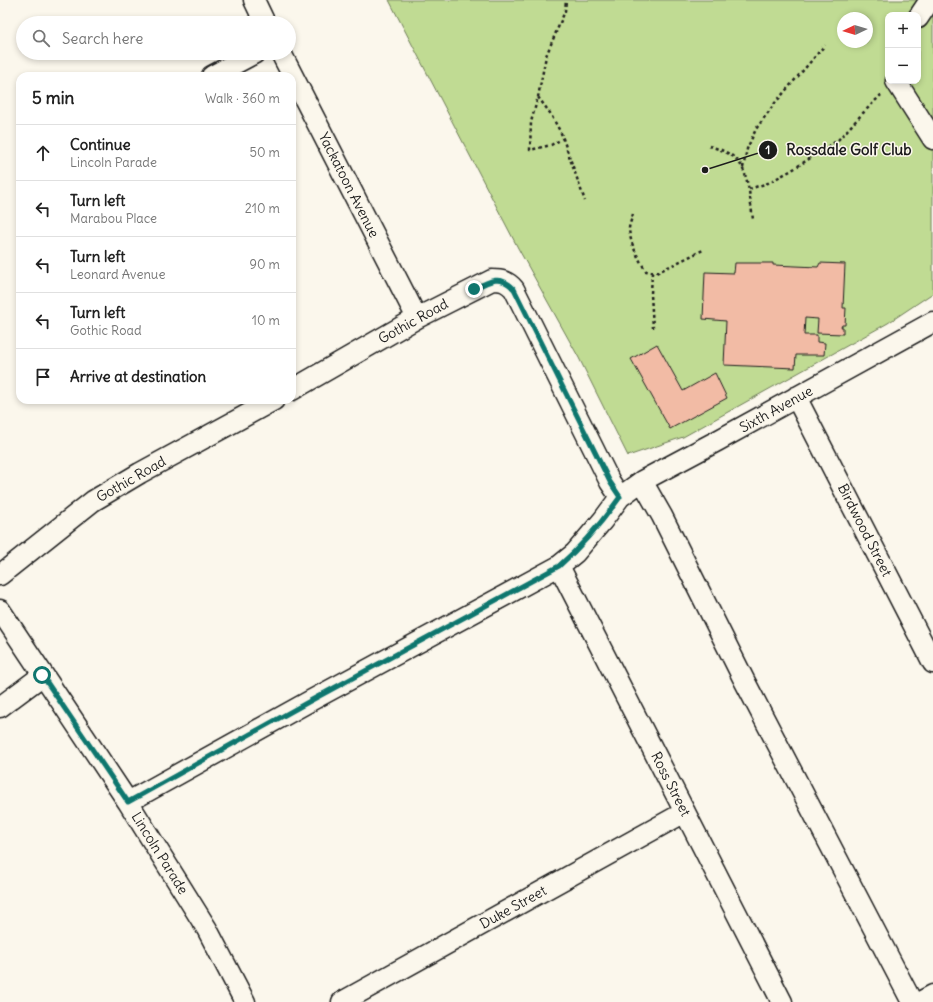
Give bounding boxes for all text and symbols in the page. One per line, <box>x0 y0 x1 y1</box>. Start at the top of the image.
north arrow <box>837 12 873 48</box>
map controls <box>885 12 921 84</box>
button: + <box>885 12 921 48</box>
search box <box>16 16 296 60</box>
icon: search <box>30 27 52 49</box>
text: Search here <box>62 29 143 48</box>
button: − <box>885 48 921 84</box>
text: 5 min <box>32 87 74 109</box>
text: Walk · 360 m <box>205 90 280 107</box>
street label: Yackatoon Avenue <box>315 129 383 241</box>
text: Continue <box>70 135 131 154</box>
callout: Rossdale Golf Club <box>758 137 919 164</box>
text: Rossdale Golf Club <box>786 140 912 159</box>
icon: ahead <box>32 142 54 164</box>
text: 1 <box>766 142 770 157</box>
text: 50 m <box>249 144 280 161</box>
text: Lincoln Parade <box>70 154 157 171</box>
text: Turn left <box>70 191 125 210</box>
icon: left <box>32 198 54 220</box>
text: 210 m <box>245 200 280 217</box>
text: Marabou Place <box>70 210 157 227</box>
text: Turn left <box>70 247 125 266</box>
icon: left <box>32 254 54 276</box>
text: 90 m <box>249 256 280 273</box>
text: Leonard Avenue <box>70 266 165 283</box>
route end <box>465 280 483 298</box>
street label: Gothic Road <box>375 294 451 348</box>
text: Turn left <box>70 303 125 322</box>
icon: left <box>32 310 54 332</box>
text: 10 m <box>252 312 280 329</box>
text: Gothic Road <box>70 322 142 339</box>
icon: arrive <box>32 366 54 388</box>
text: Arrive at destination <box>70 367 206 386</box>
street label: Sixth Avenue <box>736 382 816 436</box>
street label: Gothic Road <box>93 452 169 506</box>
street label: Birdwood Street <box>834 481 896 580</box>
route start <box>33 666 51 684</box>
street label: Ross Street <box>647 749 695 820</box>
street label: Lincoln Parade <box>128 809 192 897</box>
street label: Duke Street <box>477 881 550 933</box>

